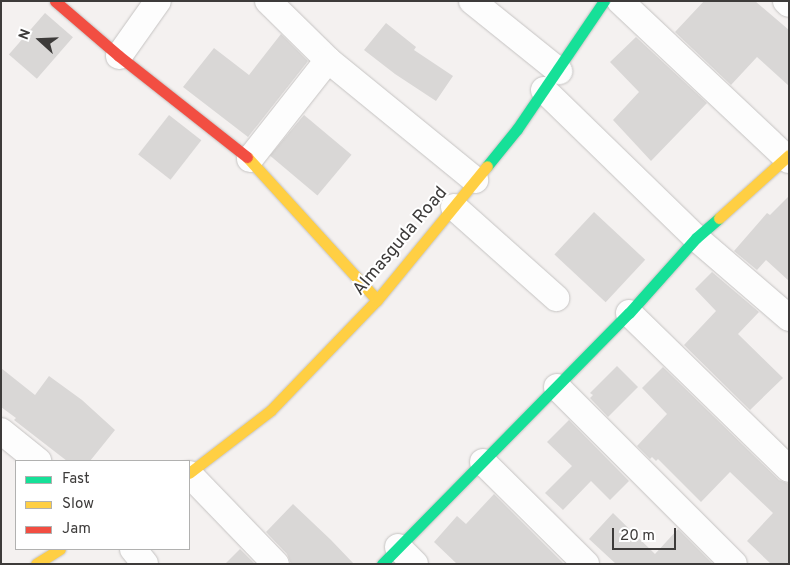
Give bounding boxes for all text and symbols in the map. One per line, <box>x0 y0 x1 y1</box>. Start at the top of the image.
north arrow <box>15 15 65 65</box>
text: N <box>16 27 35 42</box>
street label: Almasguda Road <box>349 183 453 301</box>
legend <box>15 460 190 550</box>
text: Fast <box>62 470 90 489</box>
text: Slow <box>62 495 94 514</box>
scale bar <box>615 518 679 550</box>
text: Jam <box>62 520 91 539</box>
text: 20 m <box>620 527 655 546</box>

